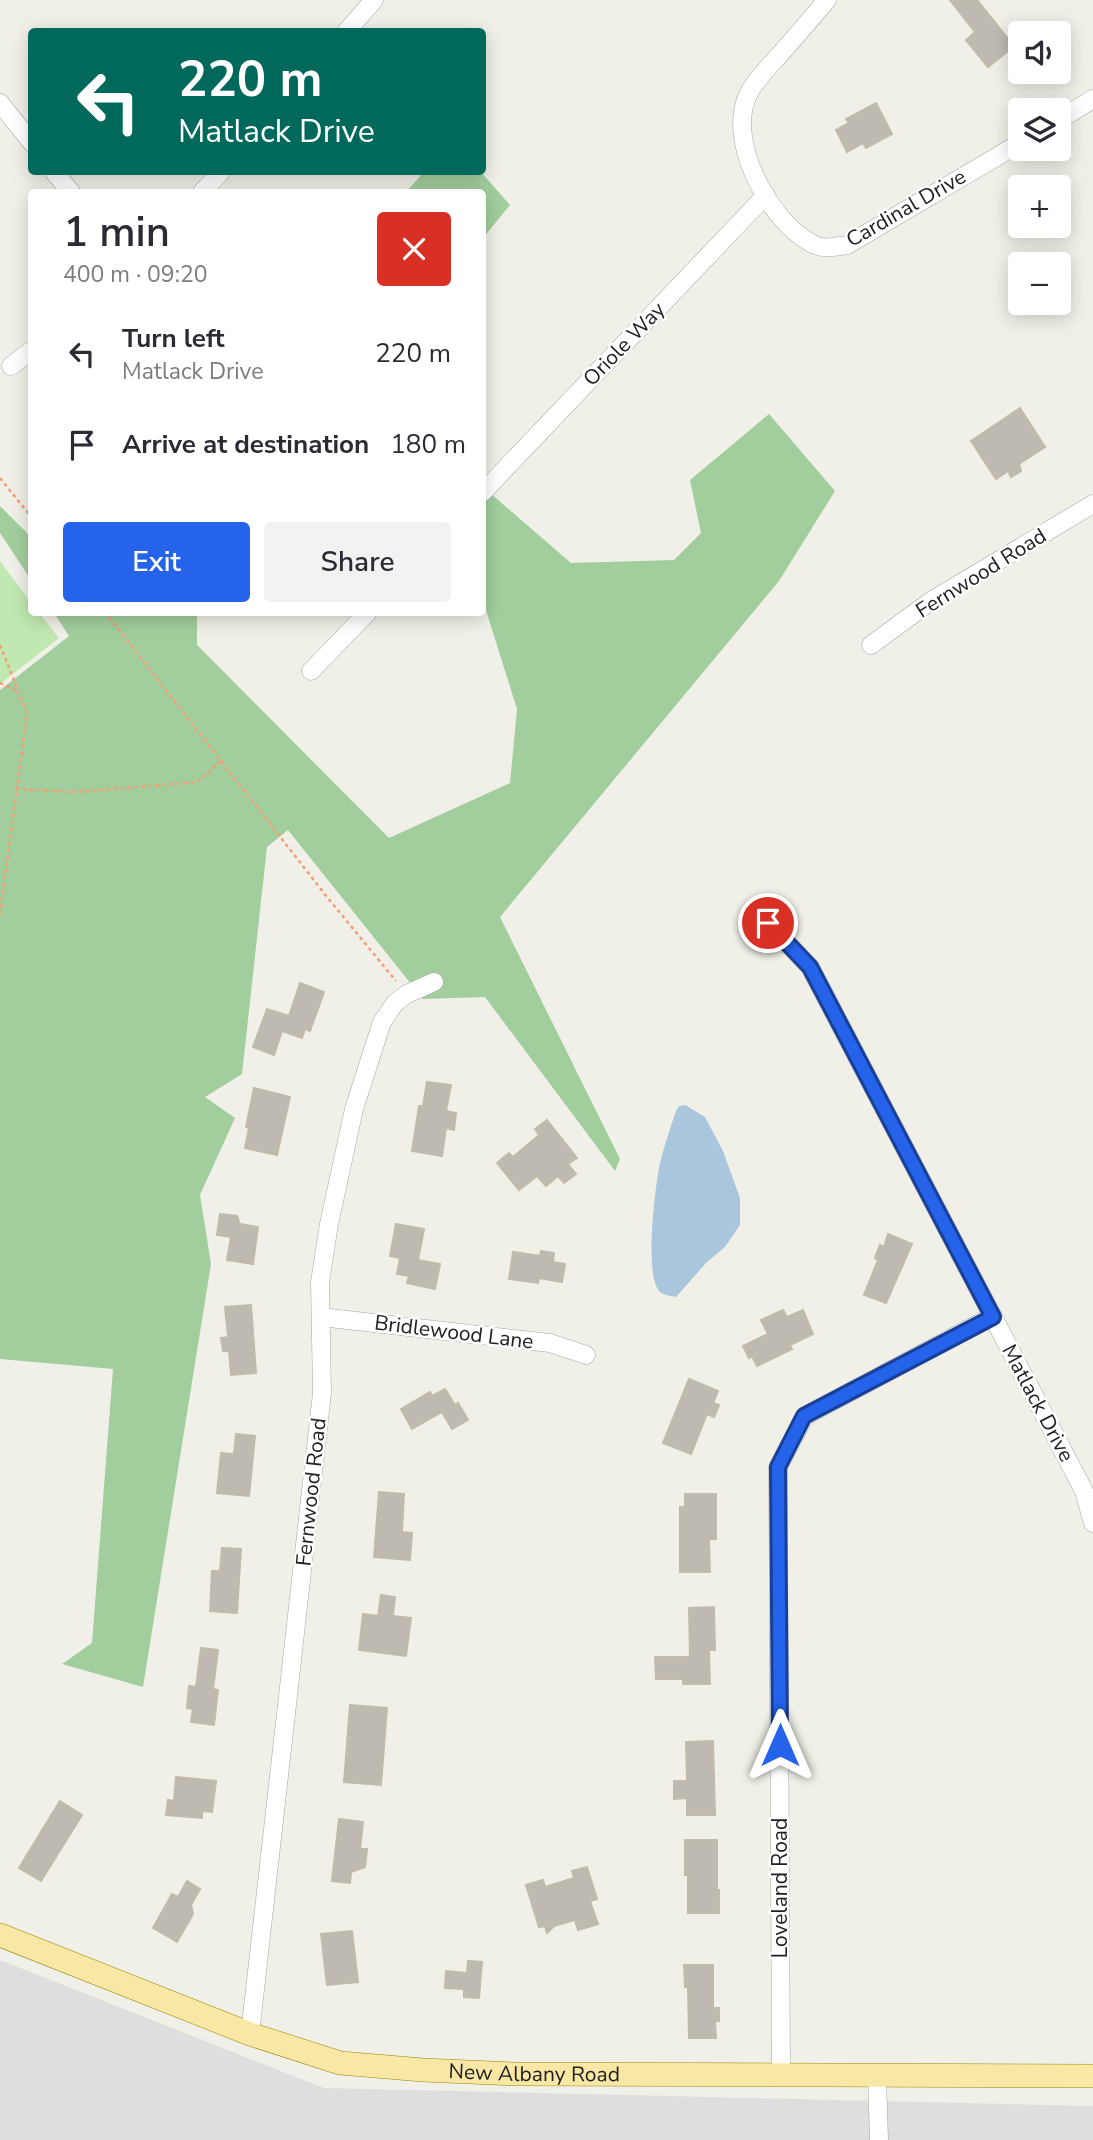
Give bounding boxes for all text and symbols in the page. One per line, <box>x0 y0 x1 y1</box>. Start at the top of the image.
map controls <box>1008 21 1071 315</box>
button: sound <box>1008 21 1071 84</box>
text: 220 m <box>178 46 322 113</box>
icon: left <box>63 56 154 147</box>
button: layers <box>1008 98 1071 161</box>
text: Matlack Drive <box>178 110 375 153</box>
street label: Cardinal Drive <box>841 162 971 254</box>
button: + <box>1008 175 1071 238</box>
text: 1 min <box>63 204 170 261</box>
button: close <box>377 212 451 286</box>
button: − <box>1008 252 1071 315</box>
text: 400 m · 09:20 <box>63 259 208 290</box>
street label: Oriole Way <box>577 296 671 392</box>
text: Turn left <box>122 321 225 356</box>
icon: left <box>63 335 101 373</box>
text: 220 m <box>375 336 451 371</box>
text: Matlack Drive <box>122 356 264 387</box>
icon: arrive <box>63 426 101 464</box>
text: Arrive at destination <box>122 427 369 462</box>
text: 180 m <box>390 427 466 462</box>
button: Exit <box>63 522 250 602</box>
button: Share <box>264 522 451 602</box>
street label: Fernwood Road <box>910 522 1052 624</box>
pin <box>738 893 798 953</box>
icon: arrive <box>749 904 787 942</box>
street label: Bridlewood Lane <box>373 1308 535 1356</box>
street label: Matlack Drive <box>995 1339 1081 1467</box>
street label: Fernwood Road <box>289 1416 333 1568</box>
position arrow <box>743 1708 817 1782</box>
street label: Loveland Road <box>766 1818 794 1958</box>
street label: New Albany Road <box>448 2057 620 2088</box>

